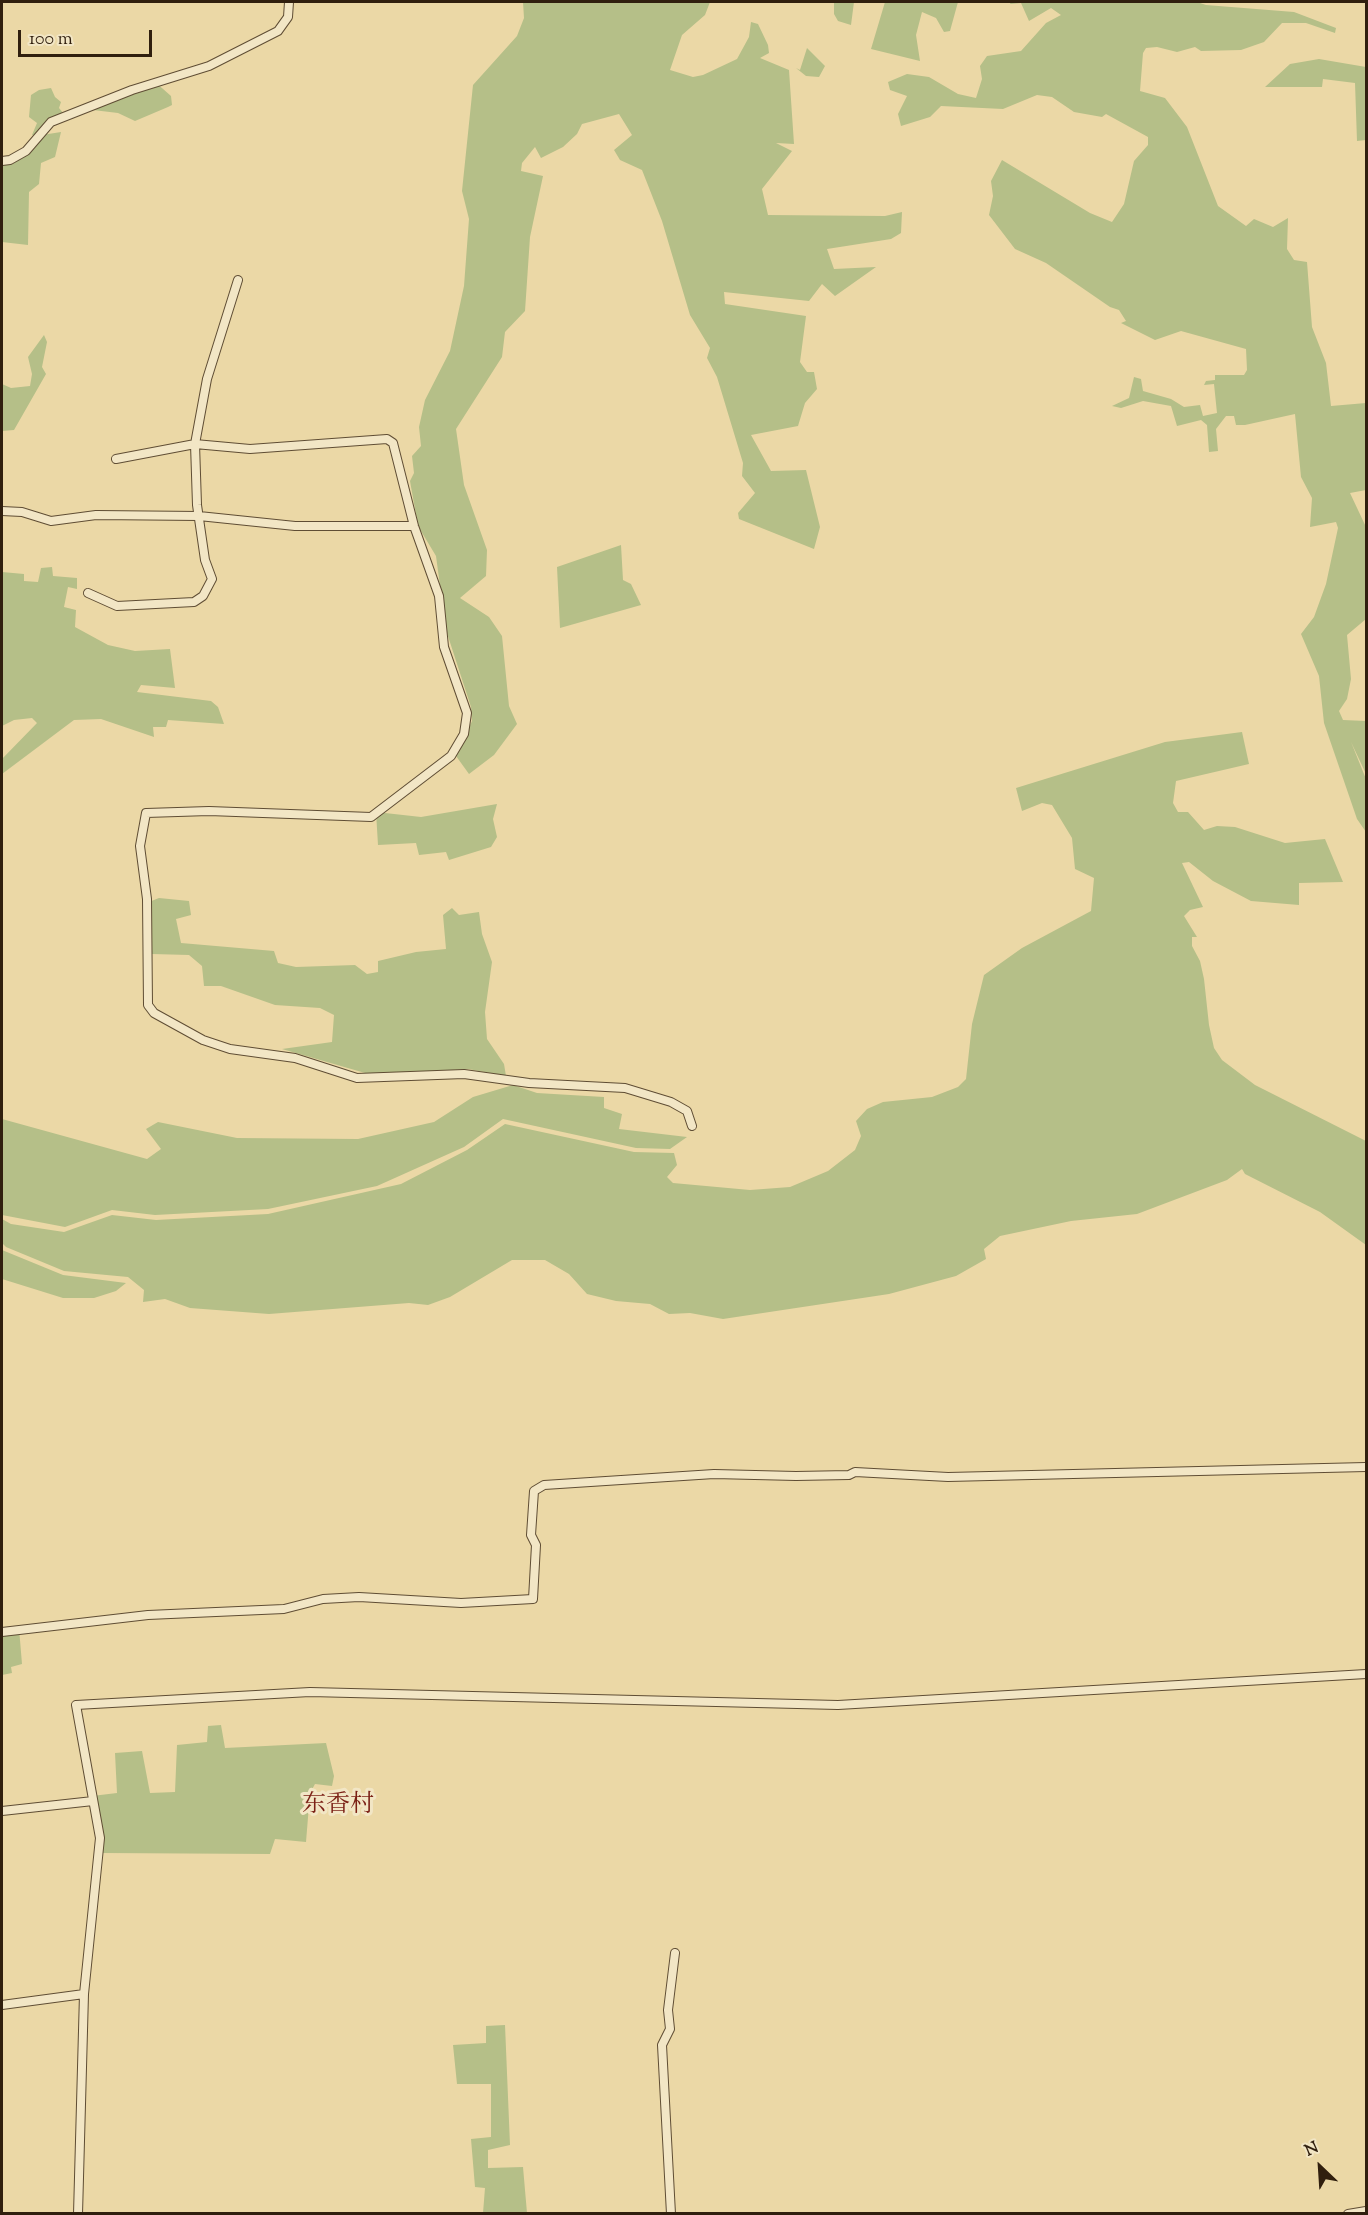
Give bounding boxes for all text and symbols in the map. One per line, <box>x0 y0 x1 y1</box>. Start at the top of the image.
scale bar <box>21 18 154 56</box>
text: 100 m <box>29 27 73 53</box>
district label: 东香村 <box>302 1793 374 1821</box>
north arrow <box>1290 2137 1350 2197</box>
text: N <box>1302 2137 1323 2163</box>

